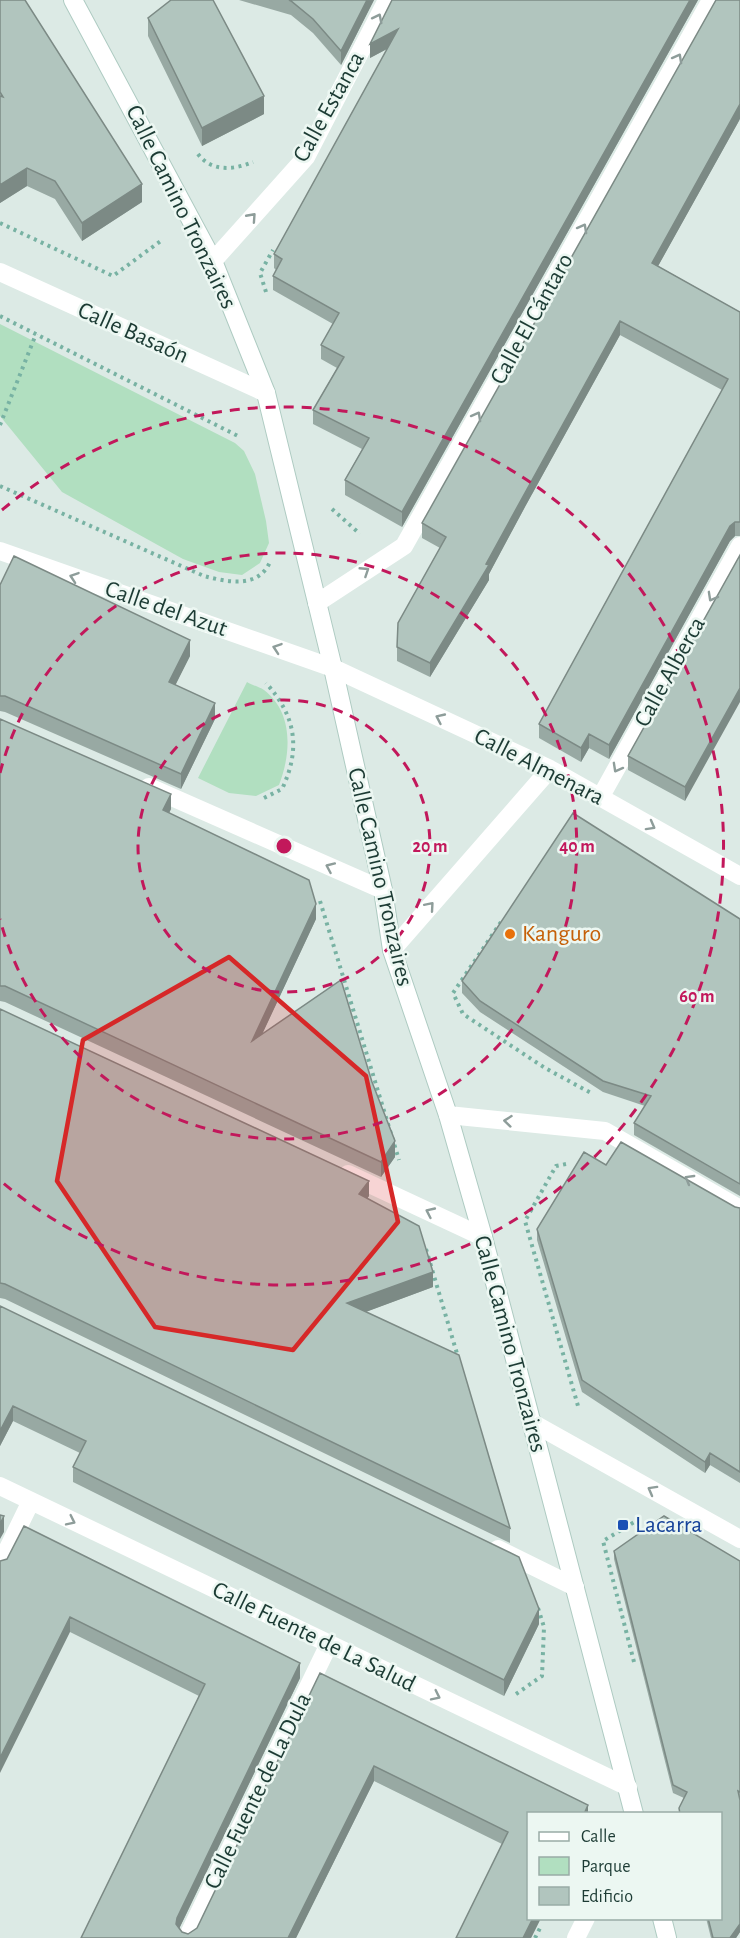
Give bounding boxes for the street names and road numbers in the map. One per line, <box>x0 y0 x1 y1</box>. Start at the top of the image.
street label: Calle Estanca <box>289 48 369 166</box>
street label: Calle Camino Tronzaires <box>121 101 241 313</box>
street label: Calle El Cántaro <box>486 250 578 388</box>
street label: Calle Basaón <box>74 298 192 368</box>
street label: Calle del Azut <box>102 577 230 641</box>
street label: Calle Alberca <box>630 613 710 731</box>
street label: Calle Almenara <box>470 724 608 810</box>
street label: Calle Camino Tronzaires <box>343 766 417 988</box>
street label: Calle Camino Tronzaires <box>470 1233 550 1455</box>
street label: Calle Fuente de La Salud <box>209 1577 419 1697</box>
street label: Calle Fuente de La Dula <box>200 1689 316 1893</box>

